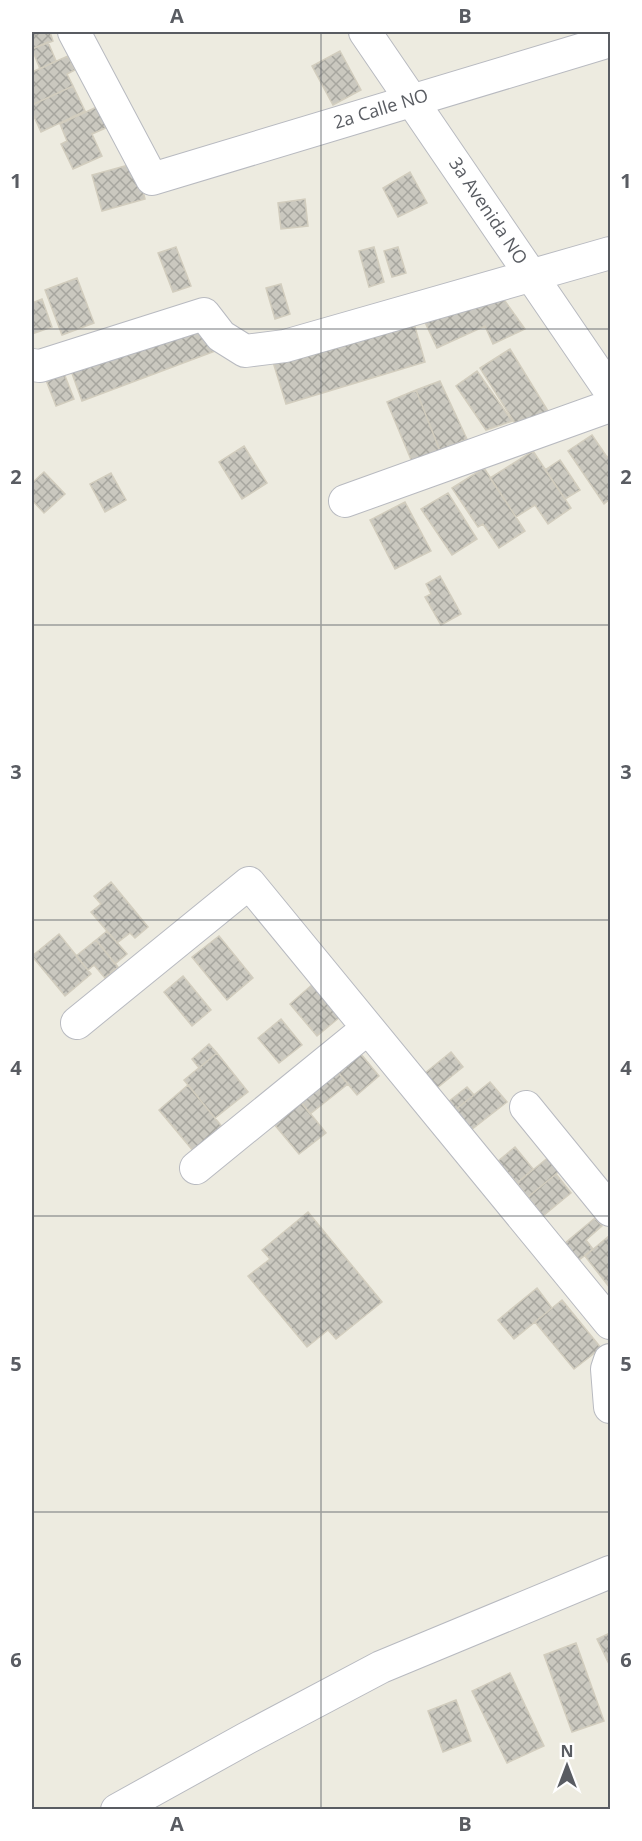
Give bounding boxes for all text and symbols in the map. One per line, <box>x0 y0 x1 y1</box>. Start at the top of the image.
text: A <box>170 2 184 29</box>
text: B <box>458 2 472 29</box>
street label: 2a Calle NO <box>330 82 431 134</box>
street label: 3a Avenida NO <box>444 152 534 269</box>
text: 1 <box>10 167 22 194</box>
text: 1 <box>620 167 632 194</box>
text: 2 <box>10 463 22 490</box>
text: 2 <box>620 463 632 490</box>
text: 3 <box>10 758 22 785</box>
text: 3 <box>620 758 632 785</box>
text: 4 <box>10 1054 22 1081</box>
text: 4 <box>620 1054 632 1081</box>
text: 5 <box>10 1350 22 1377</box>
text: 5 <box>620 1350 632 1377</box>
text: 6 <box>10 1646 22 1673</box>
text: 6 <box>620 1646 632 1673</box>
north arrow <box>537 1736 597 1796</box>
text: N <box>560 1740 574 1762</box>
text: A <box>170 1810 184 1837</box>
text: B <box>458 1810 472 1837</box>

